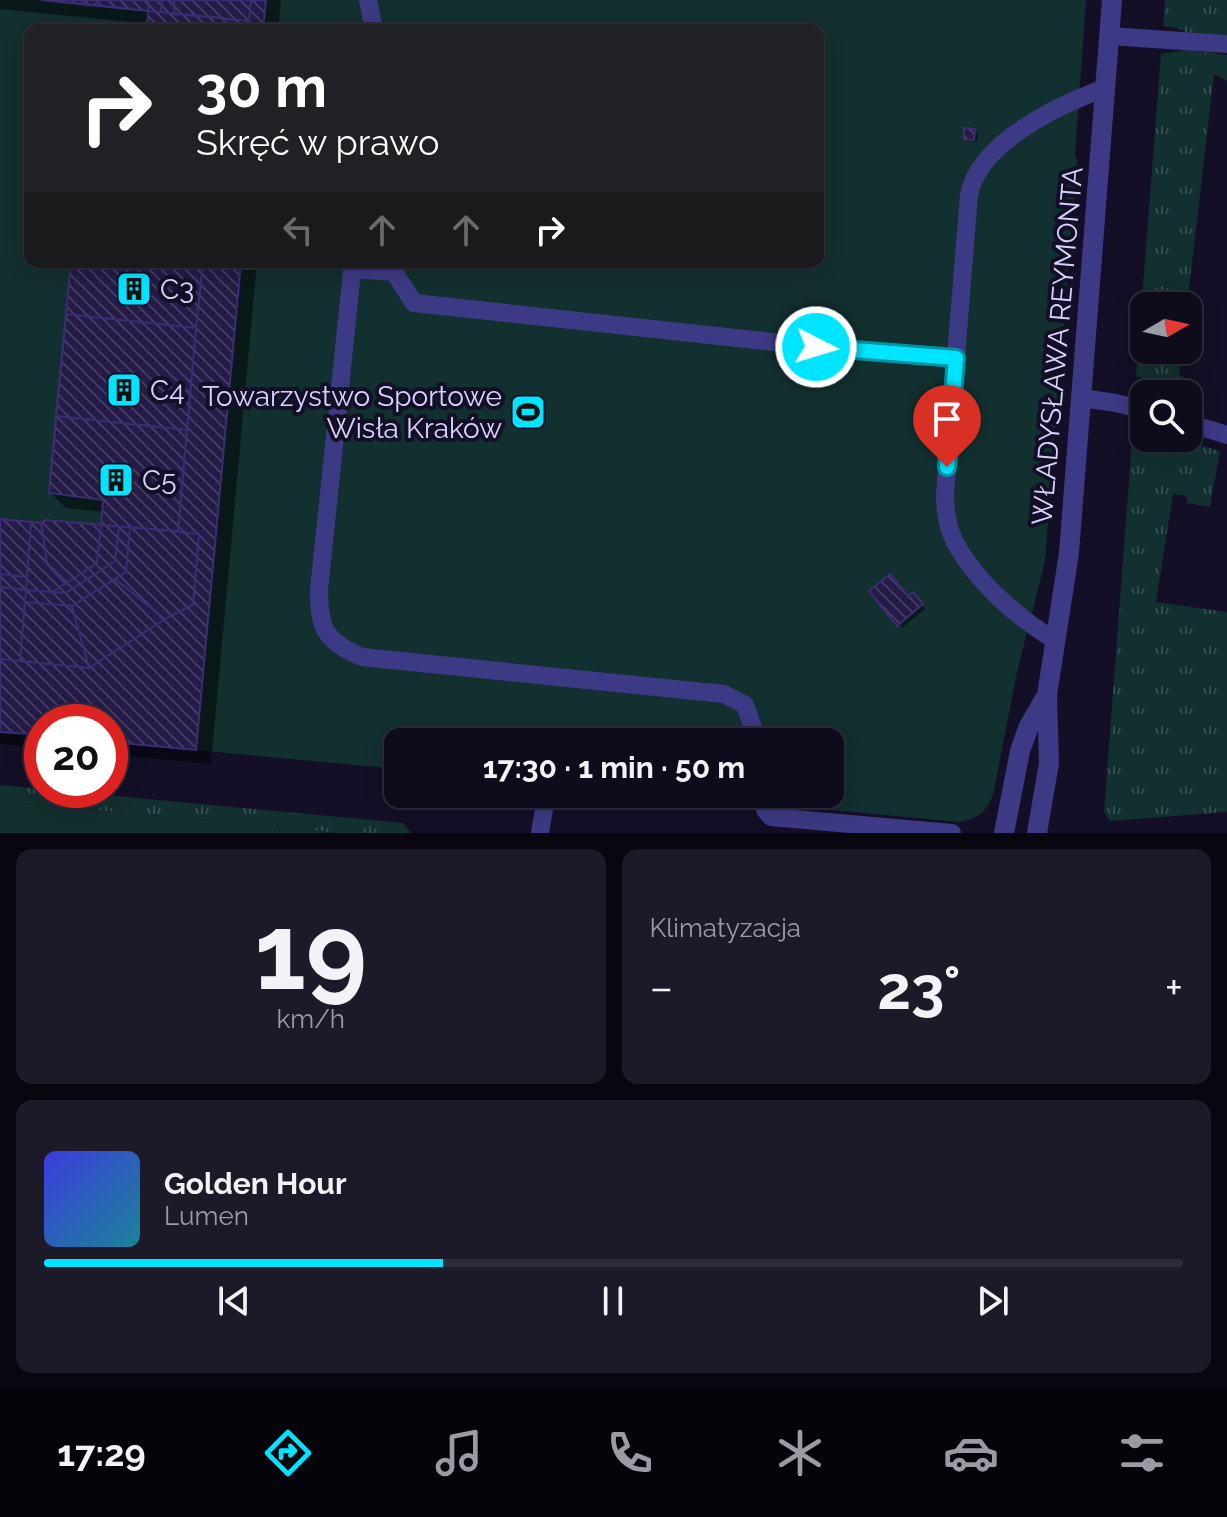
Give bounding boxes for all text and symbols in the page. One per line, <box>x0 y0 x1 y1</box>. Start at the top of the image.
text: 30 m <box>196 54 327 120</box>
icon: right <box>64 56 168 160</box>
text: Skręć w prawo <box>196 121 439 163</box>
street label: WŁADYSŁAWA REYMONTA <box>1025 165 1090 527</box>
icon: left <box>276 208 320 252</box>
icon: ahead <box>360 208 404 252</box>
icon: ahead <box>444 208 488 252</box>
icon: right <box>528 208 572 252</box>
building icon: C3 <box>115 270 153 308</box>
place label: C3 <box>160 273 194 306</box>
north arrow <box>1130 292 1202 364</box>
map controls <box>1130 292 1202 452</box>
position arrow <box>774 305 858 389</box>
building icon: C4 <box>105 371 143 409</box>
place label: C4 <box>150 374 185 407</box>
place label: Towarzystwo Sportowe Wisła Kraków <box>202 380 502 445</box>
button: search <box>1130 380 1202 452</box>
pin <box>913 385 981 467</box>
sports icon: Towarzystwo Sportowe Wisła Kraków <box>509 393 547 431</box>
icon: arrive <box>925 397 969 441</box>
building icon: C5 <box>97 461 135 499</box>
place label: C5 <box>142 464 176 497</box>
speed limit sign: 20 <box>24 704 128 808</box>
text: 17:30 · 1 min · 50 m <box>483 750 745 785</box>
text: 19 <box>254 891 367 1013</box>
text: Klimatyzacja <box>650 913 801 943</box>
text: 23° <box>877 953 961 1023</box>
text: − <box>650 962 673 1013</box>
text: + <box>1165 962 1183 1013</box>
text: km/h <box>276 1004 345 1034</box>
text: Golden Hour <box>164 1166 347 1201</box>
text: Lumen <box>164 1201 249 1231</box>
icon: previous <box>212 1279 256 1323</box>
icon: pause <box>591 1279 635 1323</box>
icon: next <box>971 1279 1015 1323</box>
icon: directions <box>260 1425 316 1481</box>
icon: music <box>431 1425 487 1481</box>
icon: phone <box>602 1425 658 1481</box>
icon: climate <box>772 1425 828 1481</box>
icon: car <box>943 1425 999 1481</box>
icon: filters <box>1114 1425 1170 1481</box>
text: 17:29 <box>57 1432 146 1474</box>

